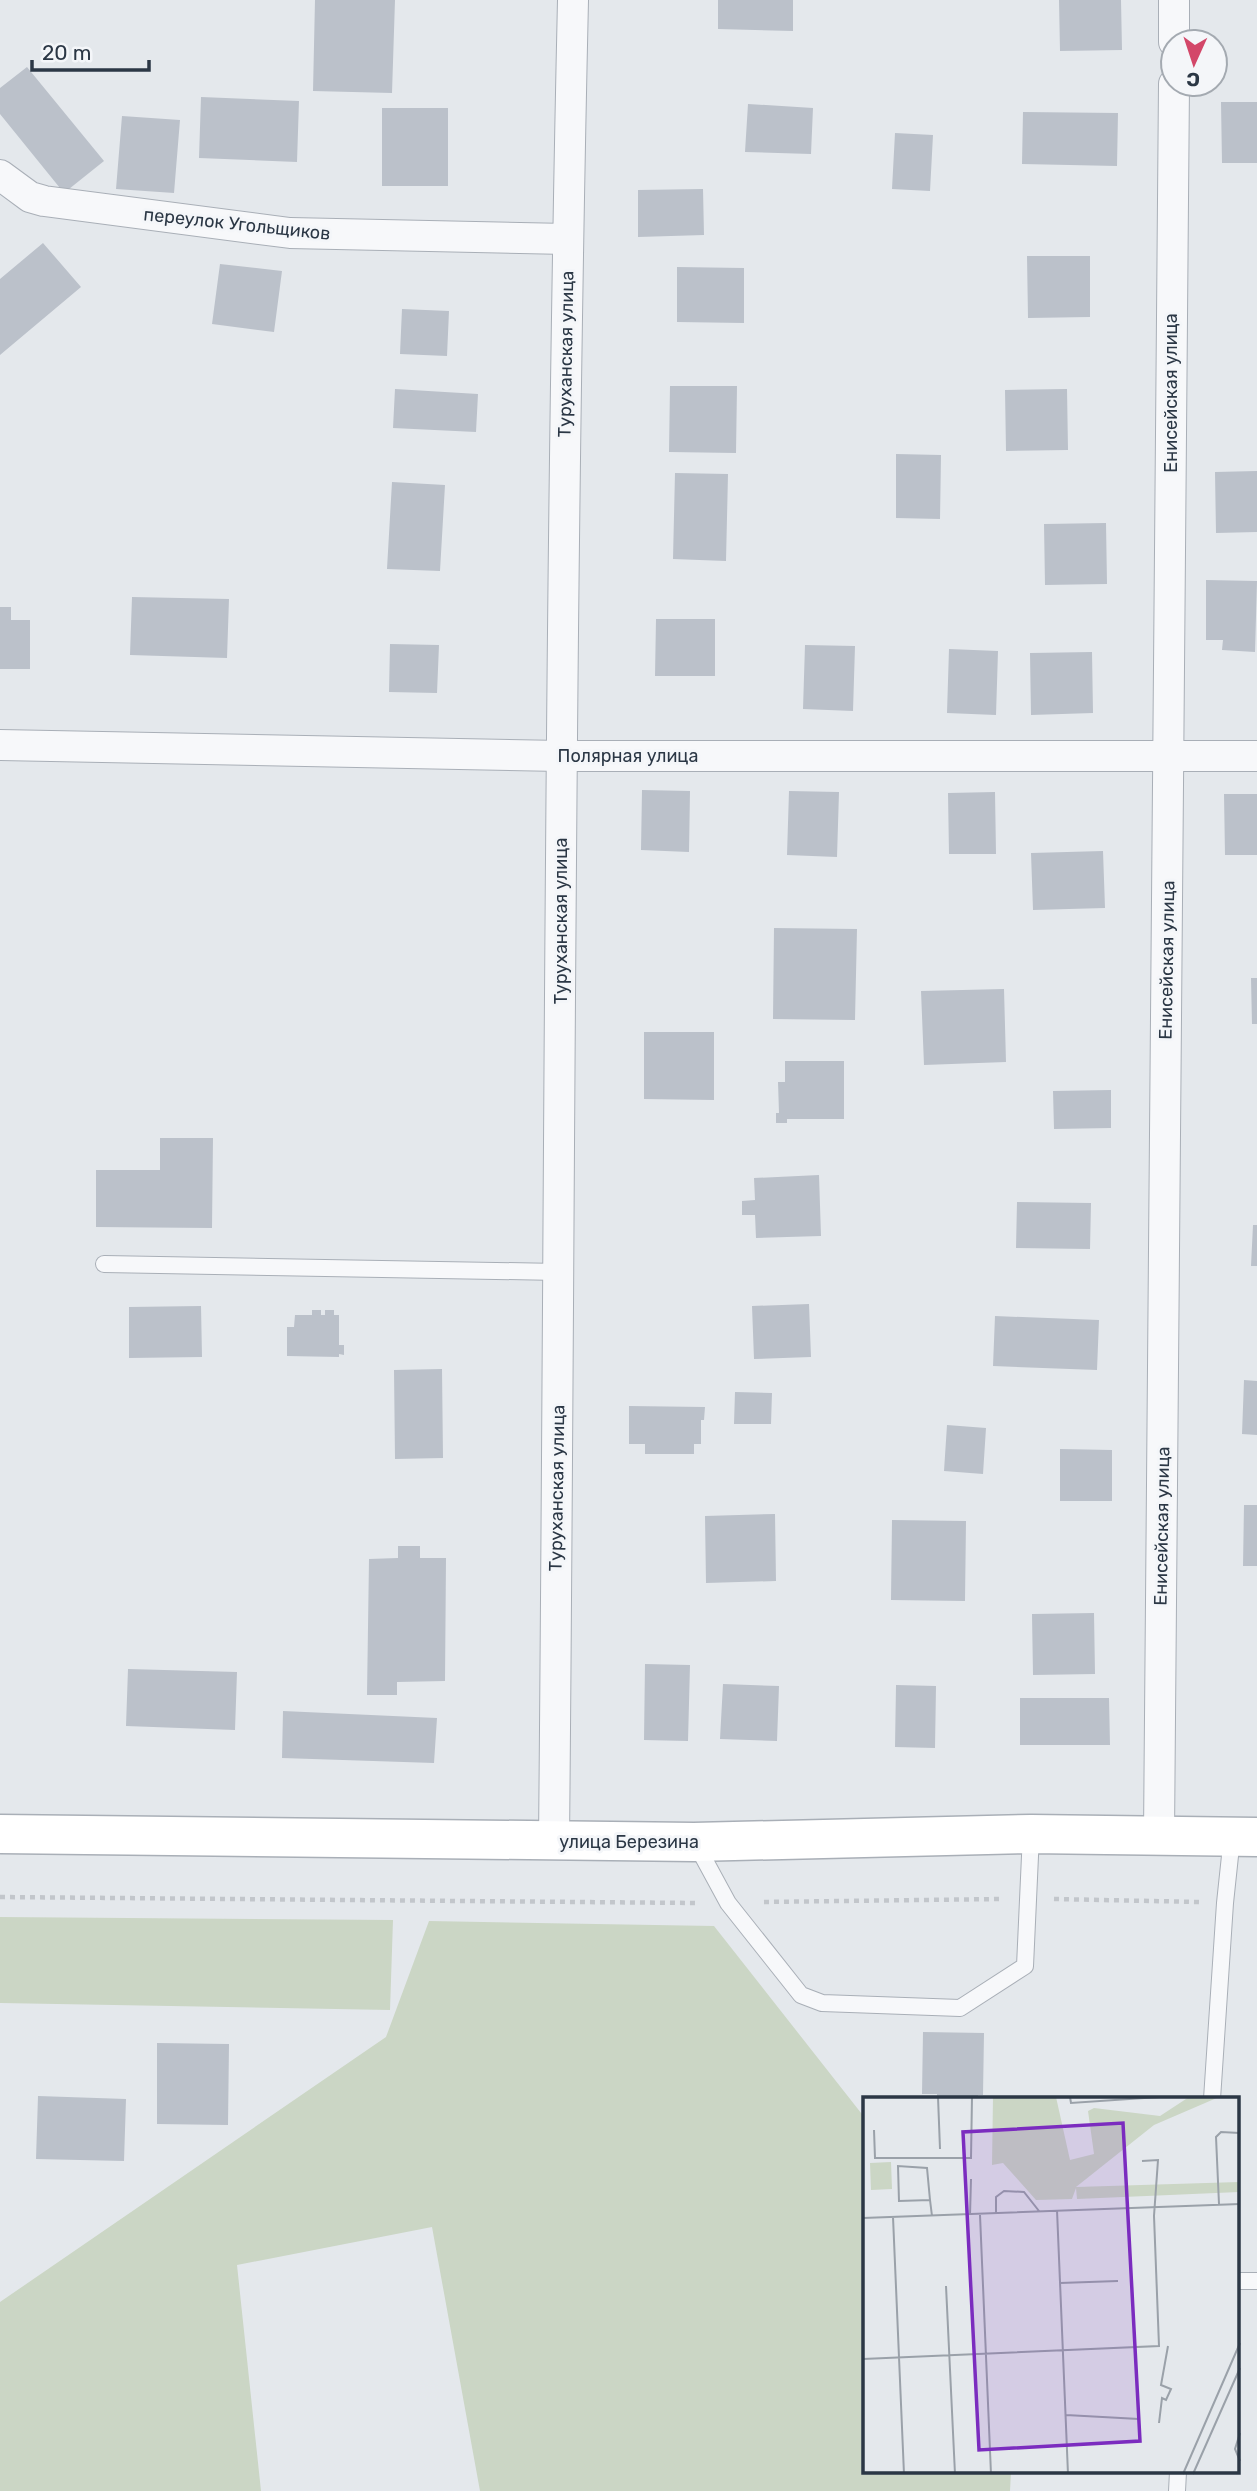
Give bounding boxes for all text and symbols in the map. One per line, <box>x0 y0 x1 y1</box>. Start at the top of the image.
scale bar <box>32 28 149 72</box>
north arrow <box>1159 28 1229 98</box>
text: 20 m <box>42 40 91 65</box>
text: С <box>1186 68 1200 91</box>
street label: переулок Угольщиков <box>143 203 331 245</box>
street label: Туруханская улица <box>554 271 578 437</box>
street label: Енисейская улица <box>1160 313 1182 473</box>
street label: Полярная улица <box>558 745 698 767</box>
street label: Туруханская улица <box>550 838 572 1004</box>
street label: Енисейская улица <box>1155 880 1179 1040</box>
street label: Туруханская улица <box>545 1405 569 1571</box>
street label: Енисейская улица <box>1150 1446 1174 1606</box>
street label: улица Березина <box>559 1831 699 1853</box>
inset map <box>863 2097 1240 2474</box>

